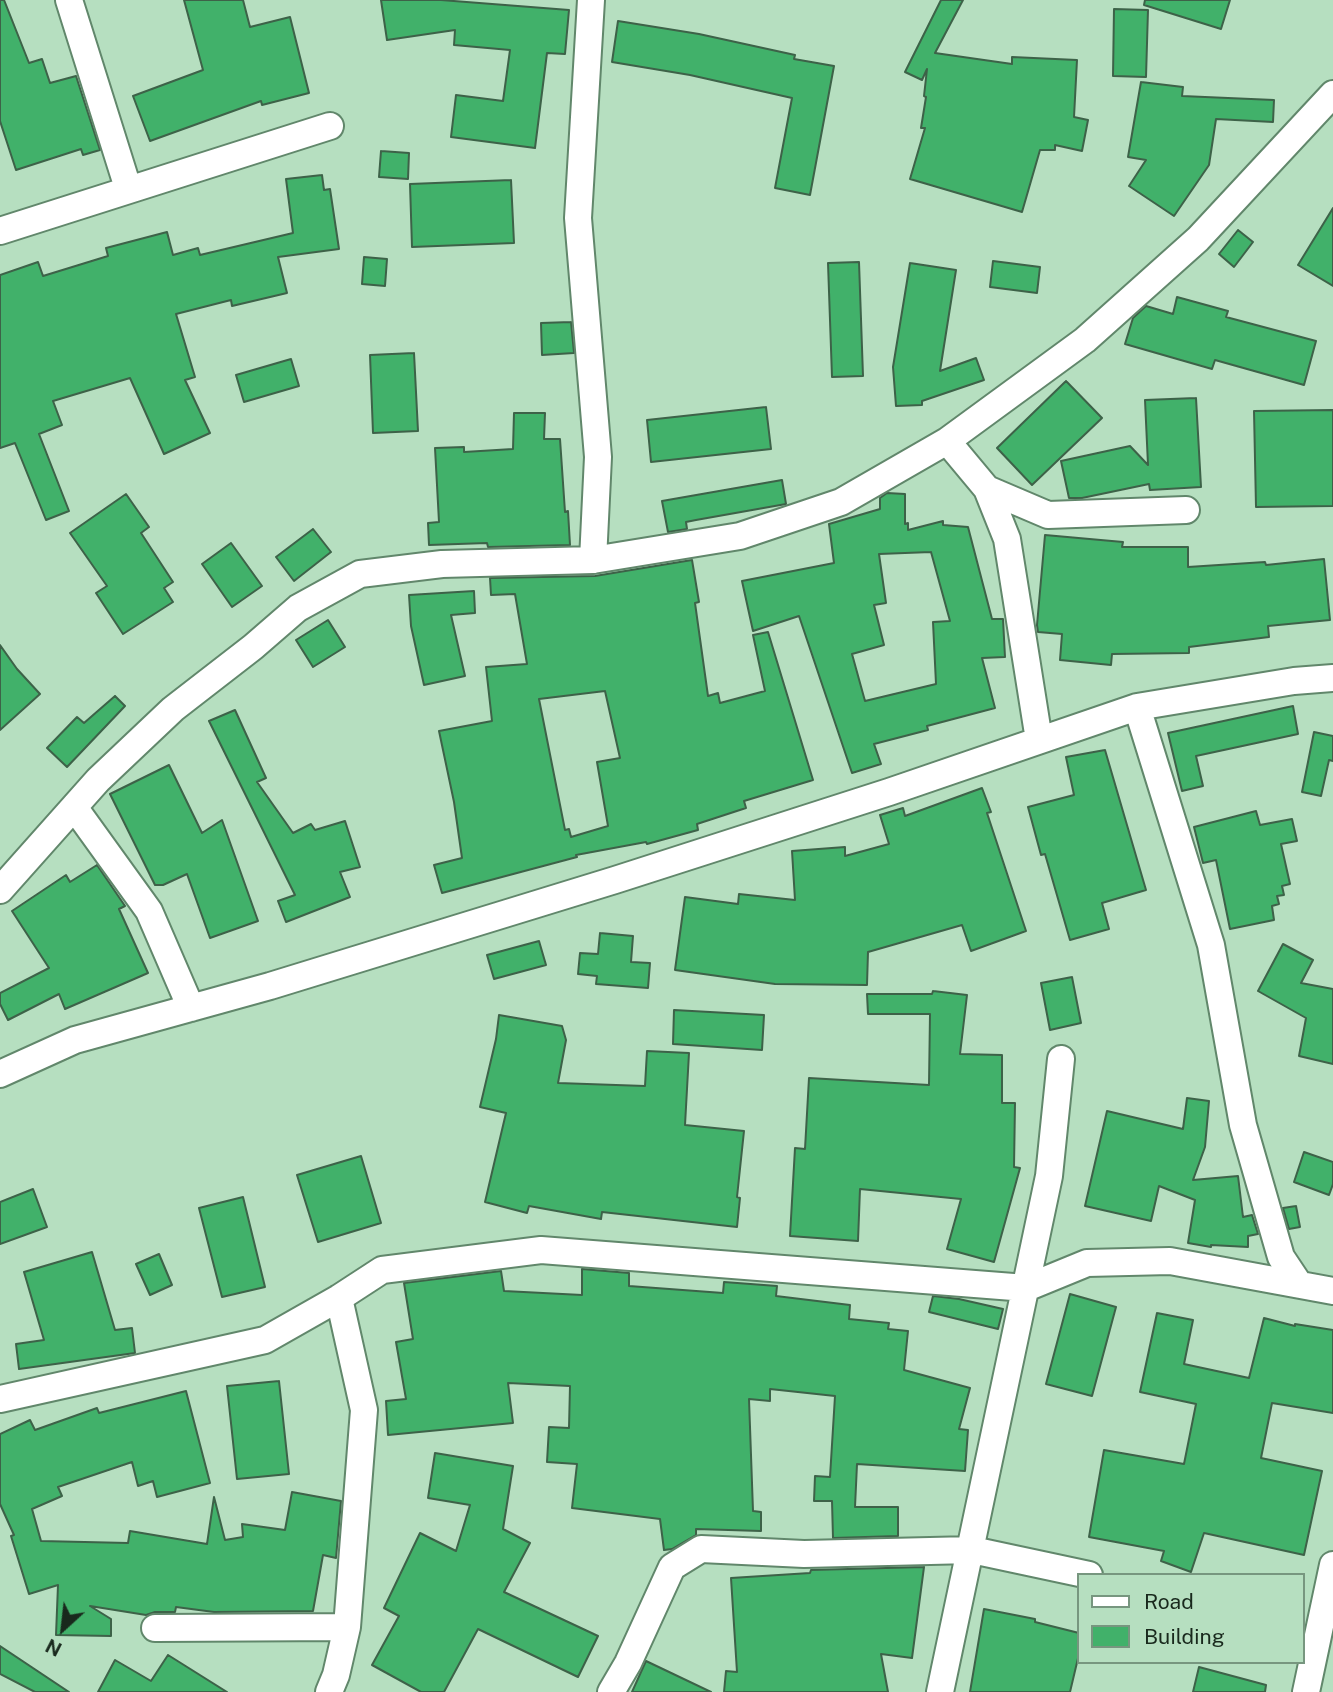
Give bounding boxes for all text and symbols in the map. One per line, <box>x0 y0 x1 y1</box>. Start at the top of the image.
legend <box>1078 1573 1305 1664</box>
text: Road <box>1144 1589 1194 1614</box>
north arrow <box>28 1594 98 1664</box>
text: Building <box>1144 1624 1225 1649</box>
text: N <box>42 1635 65 1661</box>

